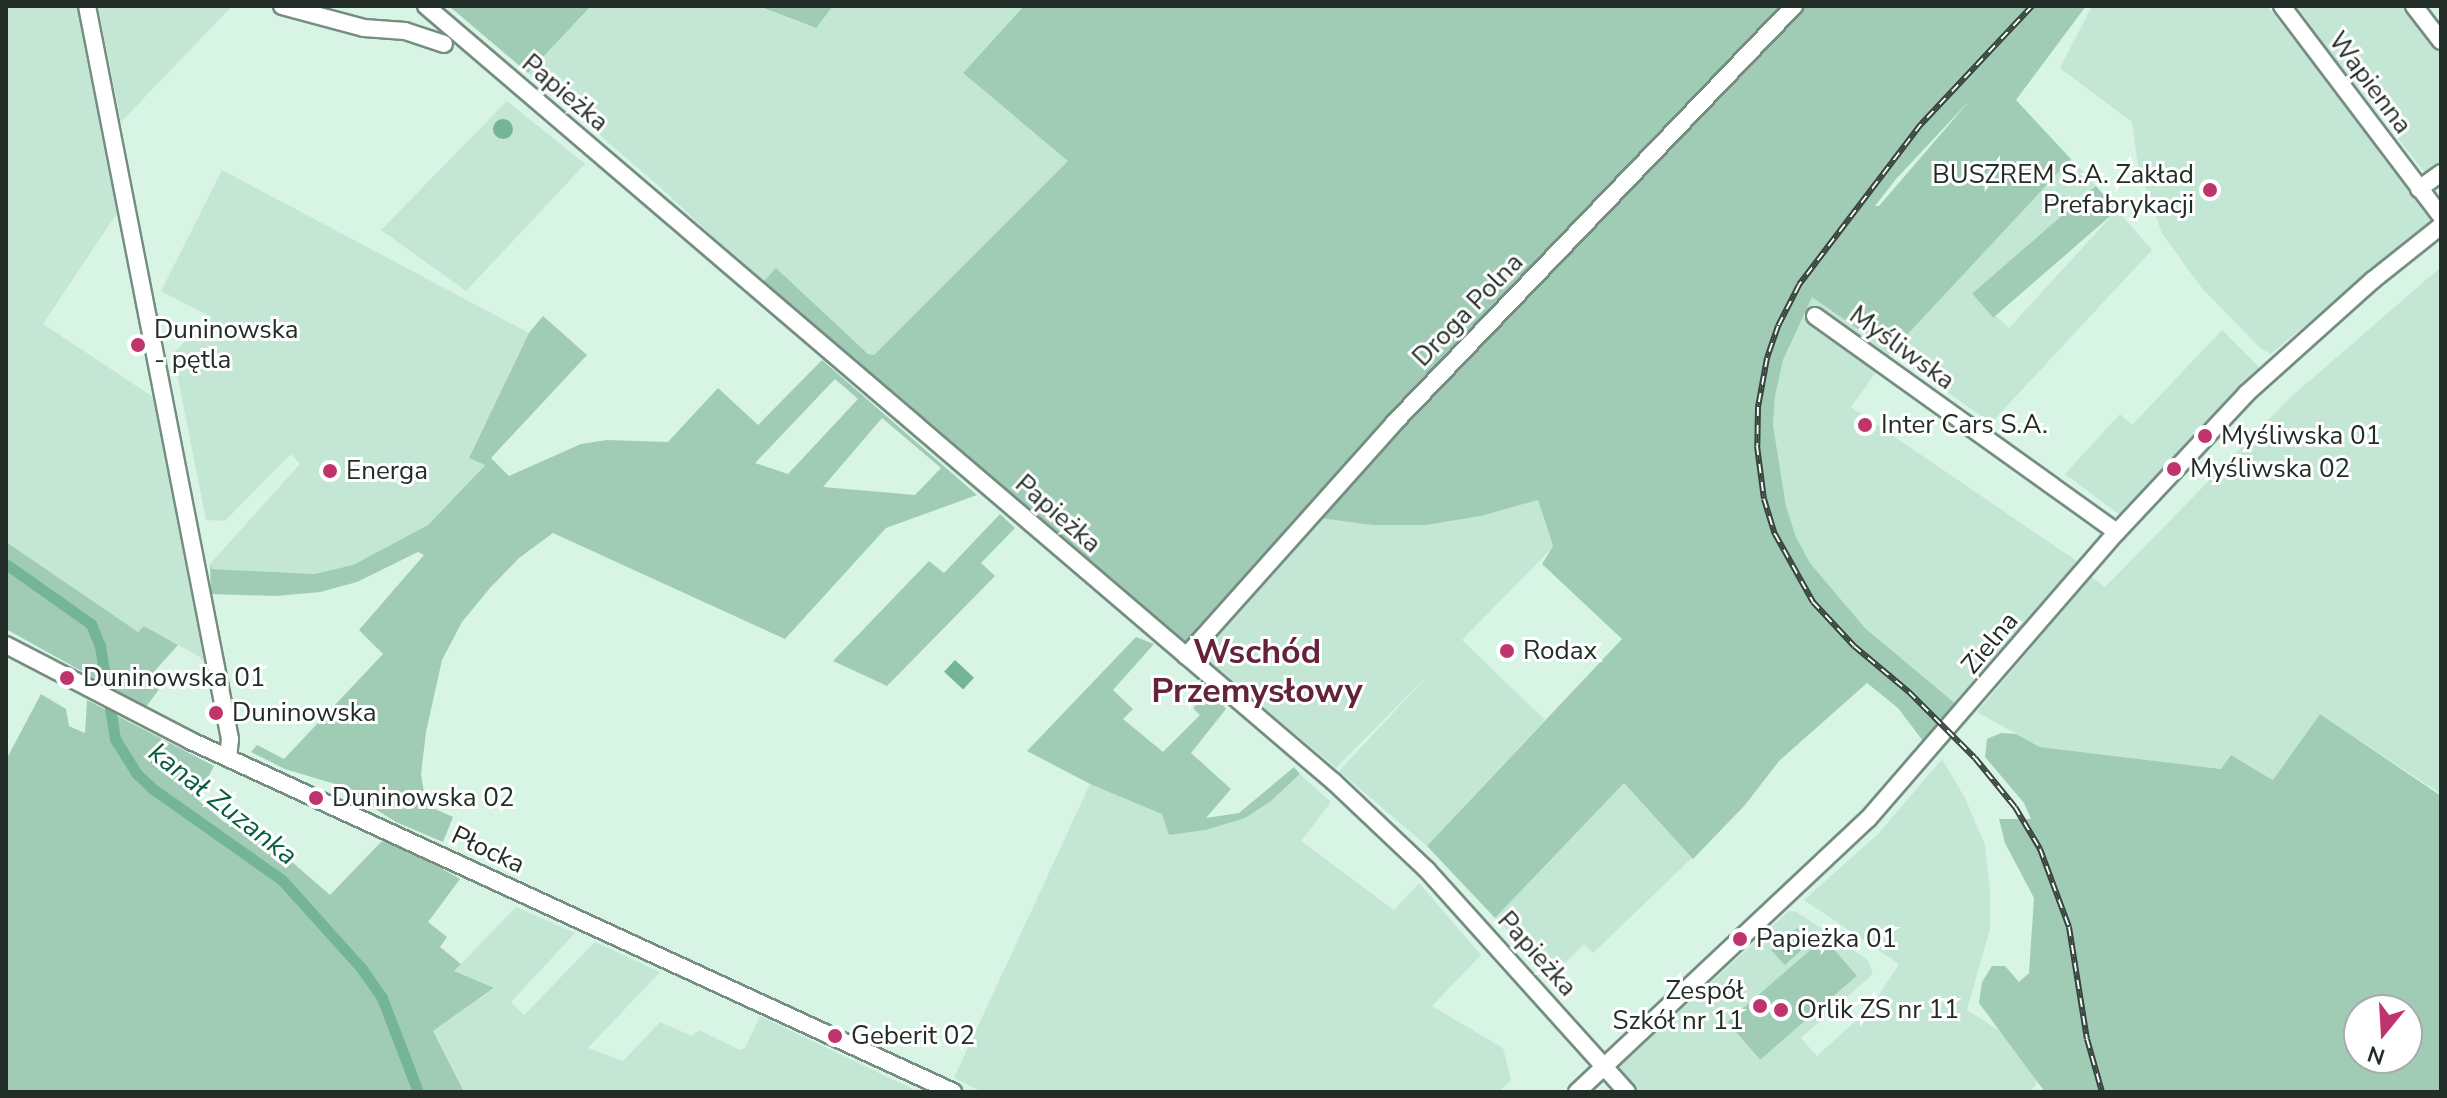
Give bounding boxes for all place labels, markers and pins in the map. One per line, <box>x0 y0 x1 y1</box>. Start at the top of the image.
place label: BUSZREM S.A. Zakład Prefabrykacji <box>1932 159 2194 220</box>
marker: BUSZREM S.A. Zakład Prefabrykacji <box>2201 181 2219 199</box>
place label: Duninowska - pętla <box>154 314 298 376</box>
marker: Duninowska - pętla <box>129 336 147 354</box>
place label: Inter Cars S.A. <box>1881 409 2048 441</box>
marker: Inter Cars S.A. <box>1856 416 1874 434</box>
place label: Myśliwska 01 <box>2221 420 2381 452</box>
marker: Myśliwska 01 <box>2196 427 2214 445</box>
place label: Myśliwska 02 <box>2190 453 2350 485</box>
place label: Energa <box>346 455 428 487</box>
marker: Myśliwska 02 <box>2165 460 2183 478</box>
marker: Energa <box>321 462 339 480</box>
place label: Rodax <box>1523 635 1597 667</box>
marker: Rodax <box>1498 642 1516 660</box>
place label: Duninowska 01 <box>83 662 265 694</box>
marker: Duninowska 01 <box>58 669 76 687</box>
place label: Duninowska <box>232 697 376 729</box>
marker: Duninowska <box>207 704 225 722</box>
place label: Duninowska 02 <box>332 782 514 814</box>
marker: Duninowska 02 <box>307 789 325 807</box>
place label: Papieżka 01 <box>1756 923 1897 955</box>
marker: Papieżka 01 <box>1731 930 1749 948</box>
place label: Zespół Szkół nr 11 <box>1613 975 1744 1036</box>
place label: Orlik ZS nr 11 <box>1797 994 1959 1026</box>
marker: Zespół Szkół nr 11 <box>1751 997 1769 1015</box>
marker: Orlik ZS nr 11 <box>1772 1001 1790 1019</box>
place label: Geberit 02 <box>851 1020 975 1052</box>
marker: Geberit 02 <box>826 1027 844 1045</box>

